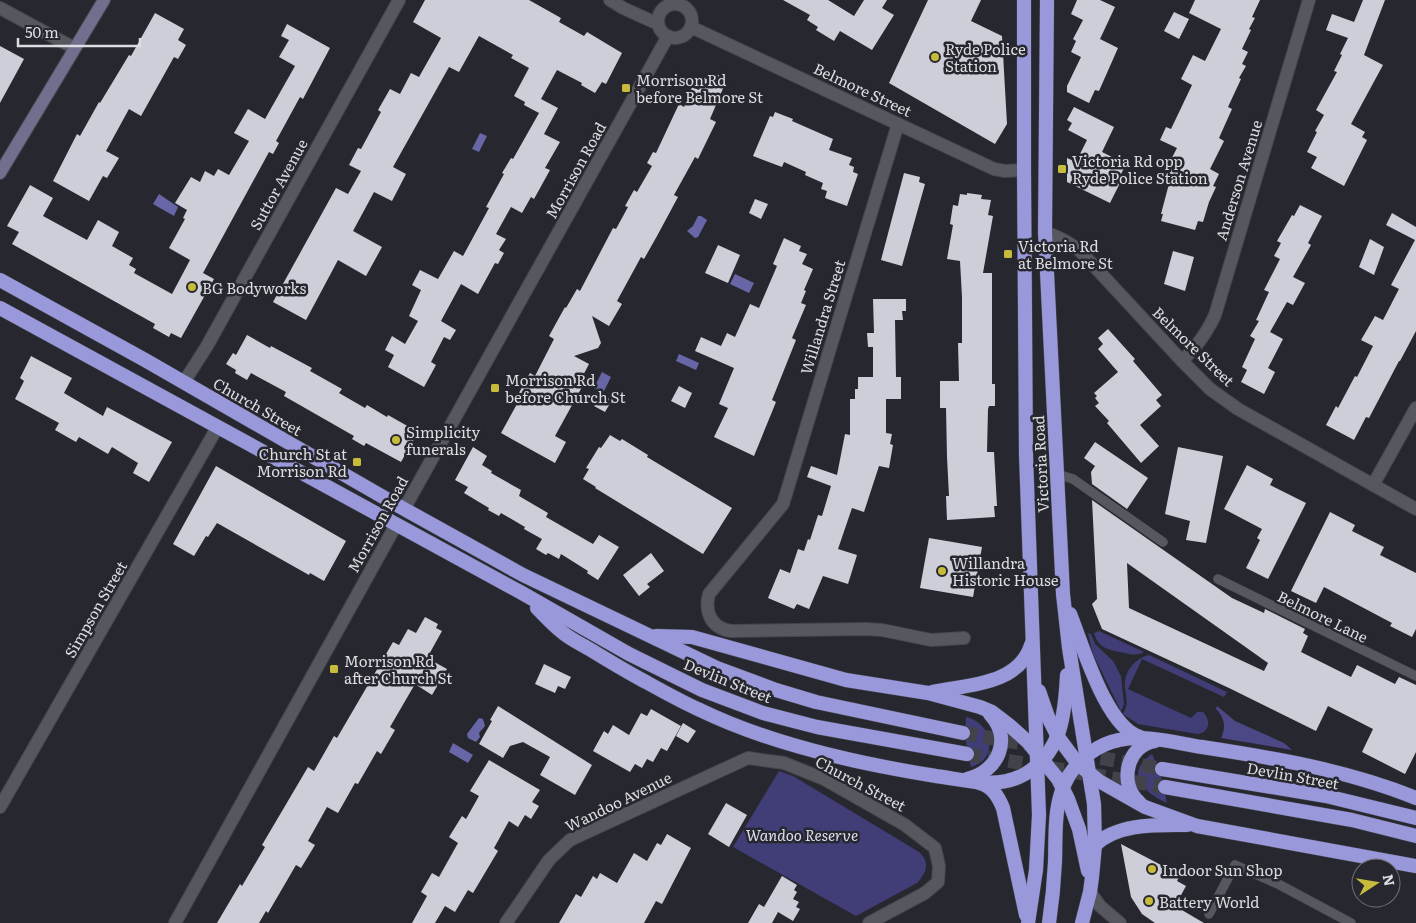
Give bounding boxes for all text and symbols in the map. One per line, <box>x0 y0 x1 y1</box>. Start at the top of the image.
scale bar <box>18 15 140 47</box>
text: 50 m <box>25 20 59 43</box>
place label: Ryde Police Station <box>945 37 1026 77</box>
marker: Ryde Police Station <box>929 51 941 63</box>
street label: Belmore Street <box>810 56 916 122</box>
place label: Morrison Rd before Belmore St <box>636 68 763 108</box>
marker: Morrison Rd before Belmore St <box>620 82 632 94</box>
street label: Morrison Road <box>539 117 611 223</box>
street label: Anderson Avenue <box>1209 117 1267 243</box>
street label: Suttor Avenue <box>243 134 313 234</box>
place label: Victoria Rd opp Ryde Police Station <box>1072 149 1208 189</box>
marker: Victoria Rd opp Ryde Police Station <box>1056 163 1068 175</box>
place label: Victoria Rd at Belmore St <box>1018 234 1113 274</box>
marker: Victoria Rd at Belmore St <box>1002 248 1014 260</box>
street label: Willandra Street <box>794 257 850 377</box>
place label: BG Bodyworks <box>202 276 306 299</box>
marker: BG Bodyworks <box>186 281 198 293</box>
street label: Belmore Street <box>1148 301 1240 391</box>
place label: Morrison Rd before Church St <box>505 368 625 408</box>
street label: Church Street <box>209 371 307 441</box>
marker: Morrison Rd before Church St <box>489 382 501 394</box>
street label: Victoria Road <box>1026 415 1054 513</box>
place label: Simplicity funerals <box>406 420 480 460</box>
marker: Simplicity funerals <box>390 434 402 446</box>
place label: Church St at Morrison Rd <box>256 442 347 482</box>
marker: Church St at Morrison Rd <box>351 456 363 468</box>
street label: Morrison Road <box>341 471 413 577</box>
place label: Willandra Historic House <box>952 551 1059 591</box>
street label: Simpson Street <box>58 556 132 662</box>
marker: Willandra Historic House <box>936 565 948 577</box>
street label: Belmore Lane <box>1274 584 1372 648</box>
place label: Morrison Rd after Church St <box>344 649 452 689</box>
street label: Devlin Street <box>680 652 776 708</box>
marker: Morrison Rd after Church St <box>328 663 340 675</box>
street label: Church Street <box>812 749 910 817</box>
street label: Devlin Street <box>1245 756 1341 794</box>
street label: Wandoo Avenue <box>561 765 675 837</box>
park label: Wandoo Reserve <box>746 823 858 846</box>
place label: Indoor Sun Shop <box>1162 858 1283 881</box>
north arrow <box>1351 858 1401 908</box>
marker: Indoor Sun Shop <box>1146 863 1158 875</box>
text: N <box>1379 872 1401 888</box>
place label: Battery World <box>1159 890 1259 913</box>
marker: Battery World <box>1143 895 1155 907</box>

